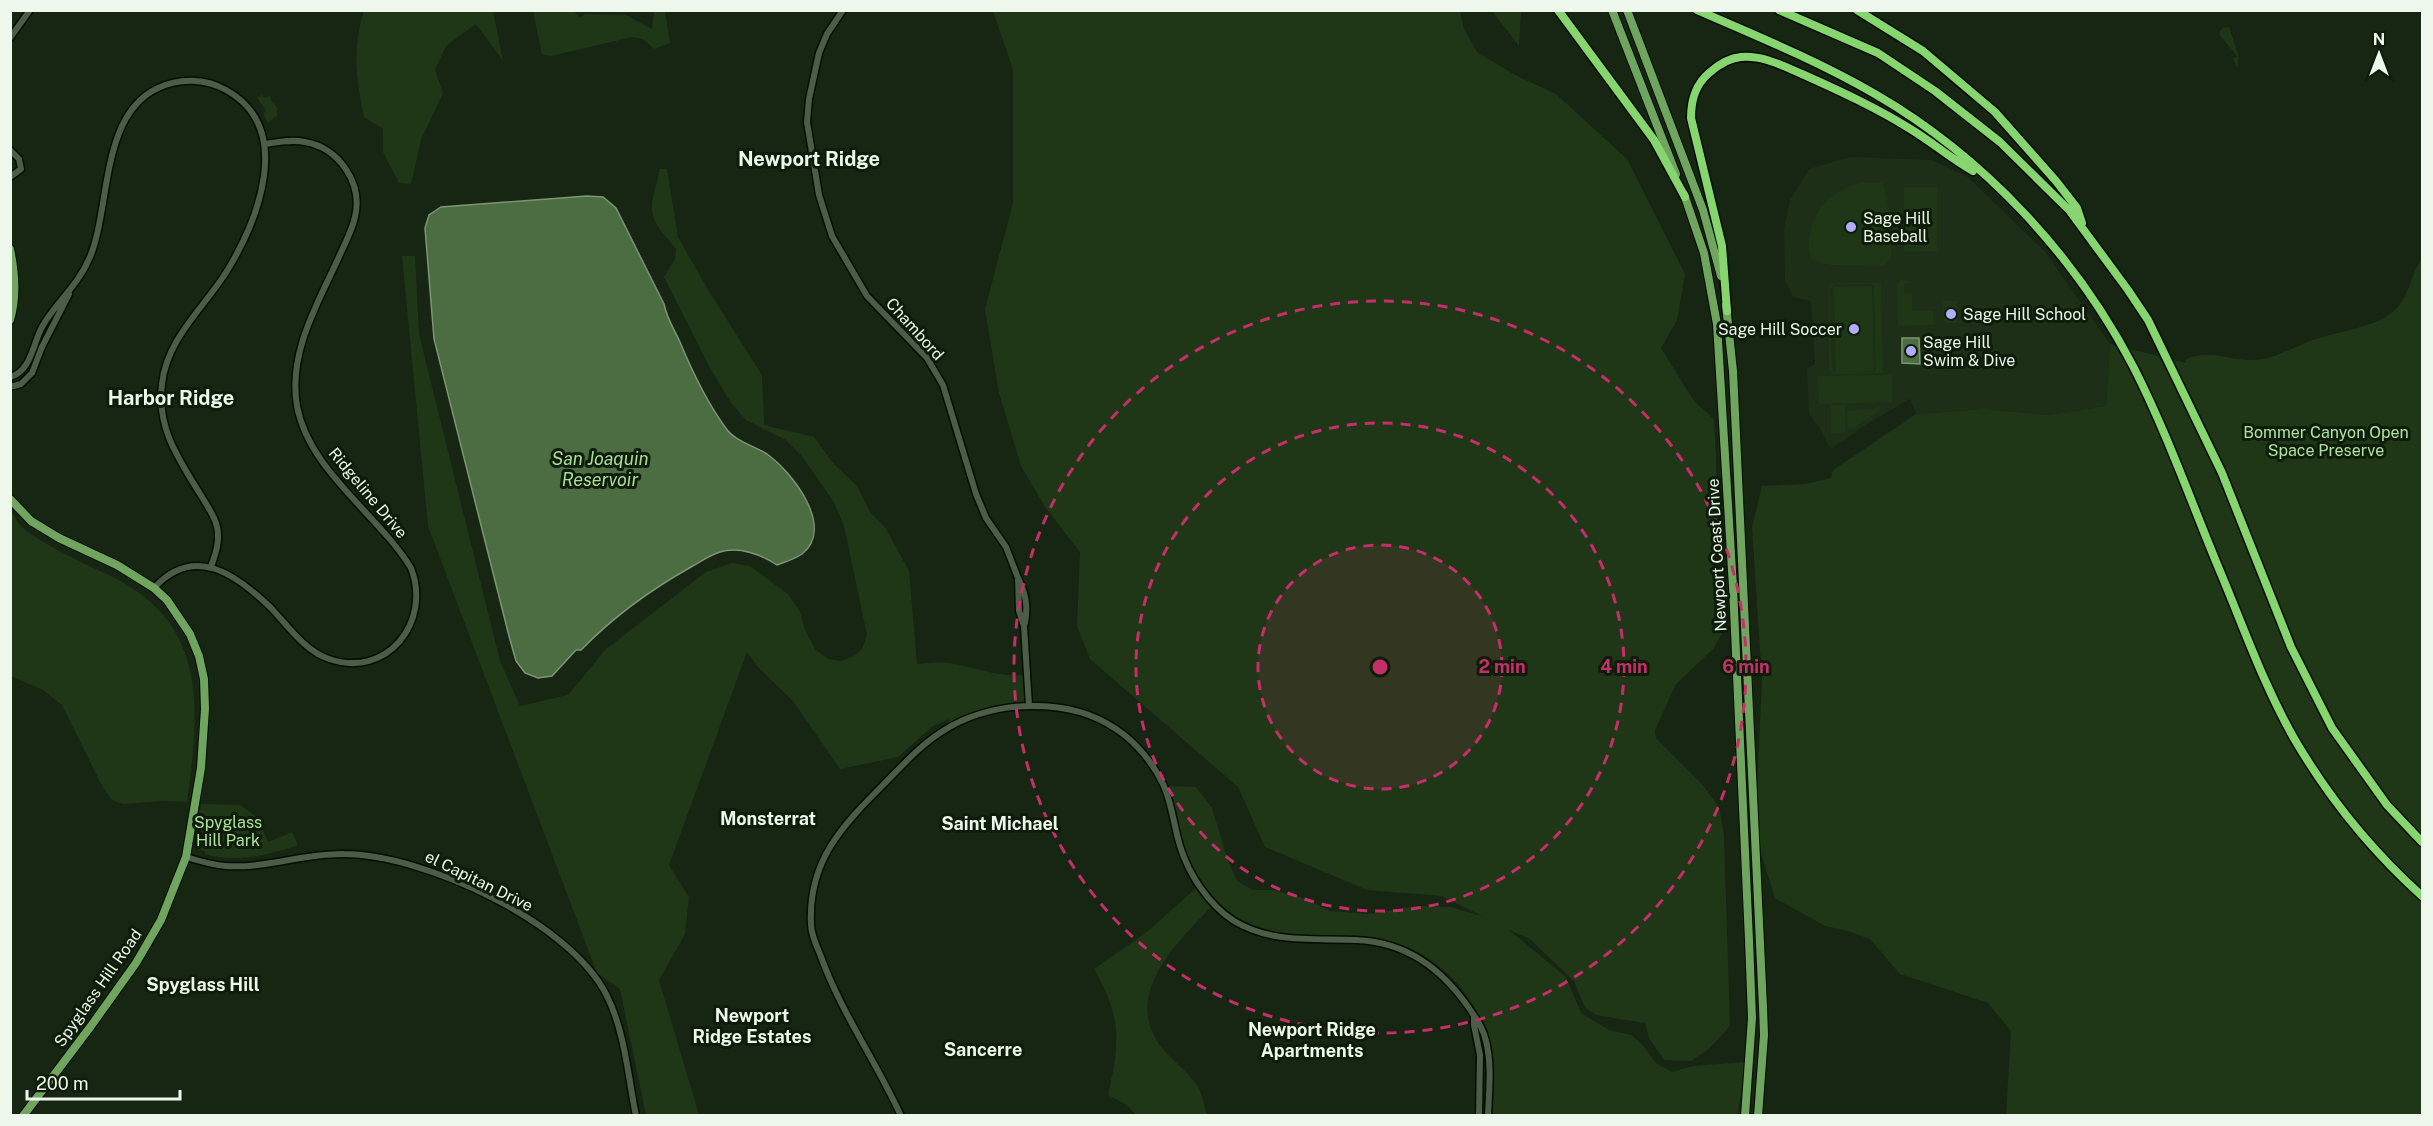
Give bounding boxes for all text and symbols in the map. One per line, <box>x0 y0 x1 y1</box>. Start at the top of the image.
north arrow <box>2349 24 2409 84</box>
text: N <box>2373 30 2385 49</box>
district label: Newport Ridge <box>738 147 880 171</box>
place label: Sage Hill Baseball <box>1863 209 1931 246</box>
marker: Sage Hill Baseball <box>1844 220 1858 234</box>
street label: Chambord <box>882 294 948 364</box>
place label: Sage Hill School <box>1963 305 2086 324</box>
marker: Sage Hill School <box>1944 307 1958 321</box>
place label: Sage Hill Soccer <box>1718 320 1842 339</box>
marker: Sage Hill Soccer <box>1847 322 1861 336</box>
place label: Sage Hill Swim & Dive <box>1923 333 2015 370</box>
marker: Sage Hill Swim & Dive <box>1904 344 1918 358</box>
district label: Harbor Ridge <box>108 386 234 410</box>
park label: Bommer Canyon Open Space Preserve <box>2243 423 2409 460</box>
street label: Ridgeline Drive <box>325 444 411 542</box>
water label: San Joaquin Reservoir <box>552 448 648 490</box>
street label: Newport Coast Drive <box>1704 478 1730 632</box>
text: 2 min <box>1478 656 1526 677</box>
text: 4 min <box>1600 656 1648 677</box>
text: 6 min <box>1722 656 1770 677</box>
centre of rings <box>1370 657 1390 677</box>
district label: Monsterrat <box>720 808 816 829</box>
park label: Spyglass Hill Park <box>194 813 262 850</box>
district label: Saint Michael <box>941 813 1059 834</box>
street label: el Capitan Drive <box>422 847 536 915</box>
street label: Spyglass Hill Road <box>50 925 146 1051</box>
district label: Spyglass Hill <box>146 974 260 995</box>
district label: Newport Ridge Estates <box>693 1005 811 1047</box>
district label: Newport Ridge Apartments <box>1248 1019 1376 1061</box>
district label: Sancerre <box>944 1039 1022 1060</box>
scale bar <box>27 1063 180 1101</box>
text: 200 m <box>36 1073 89 1094</box>

